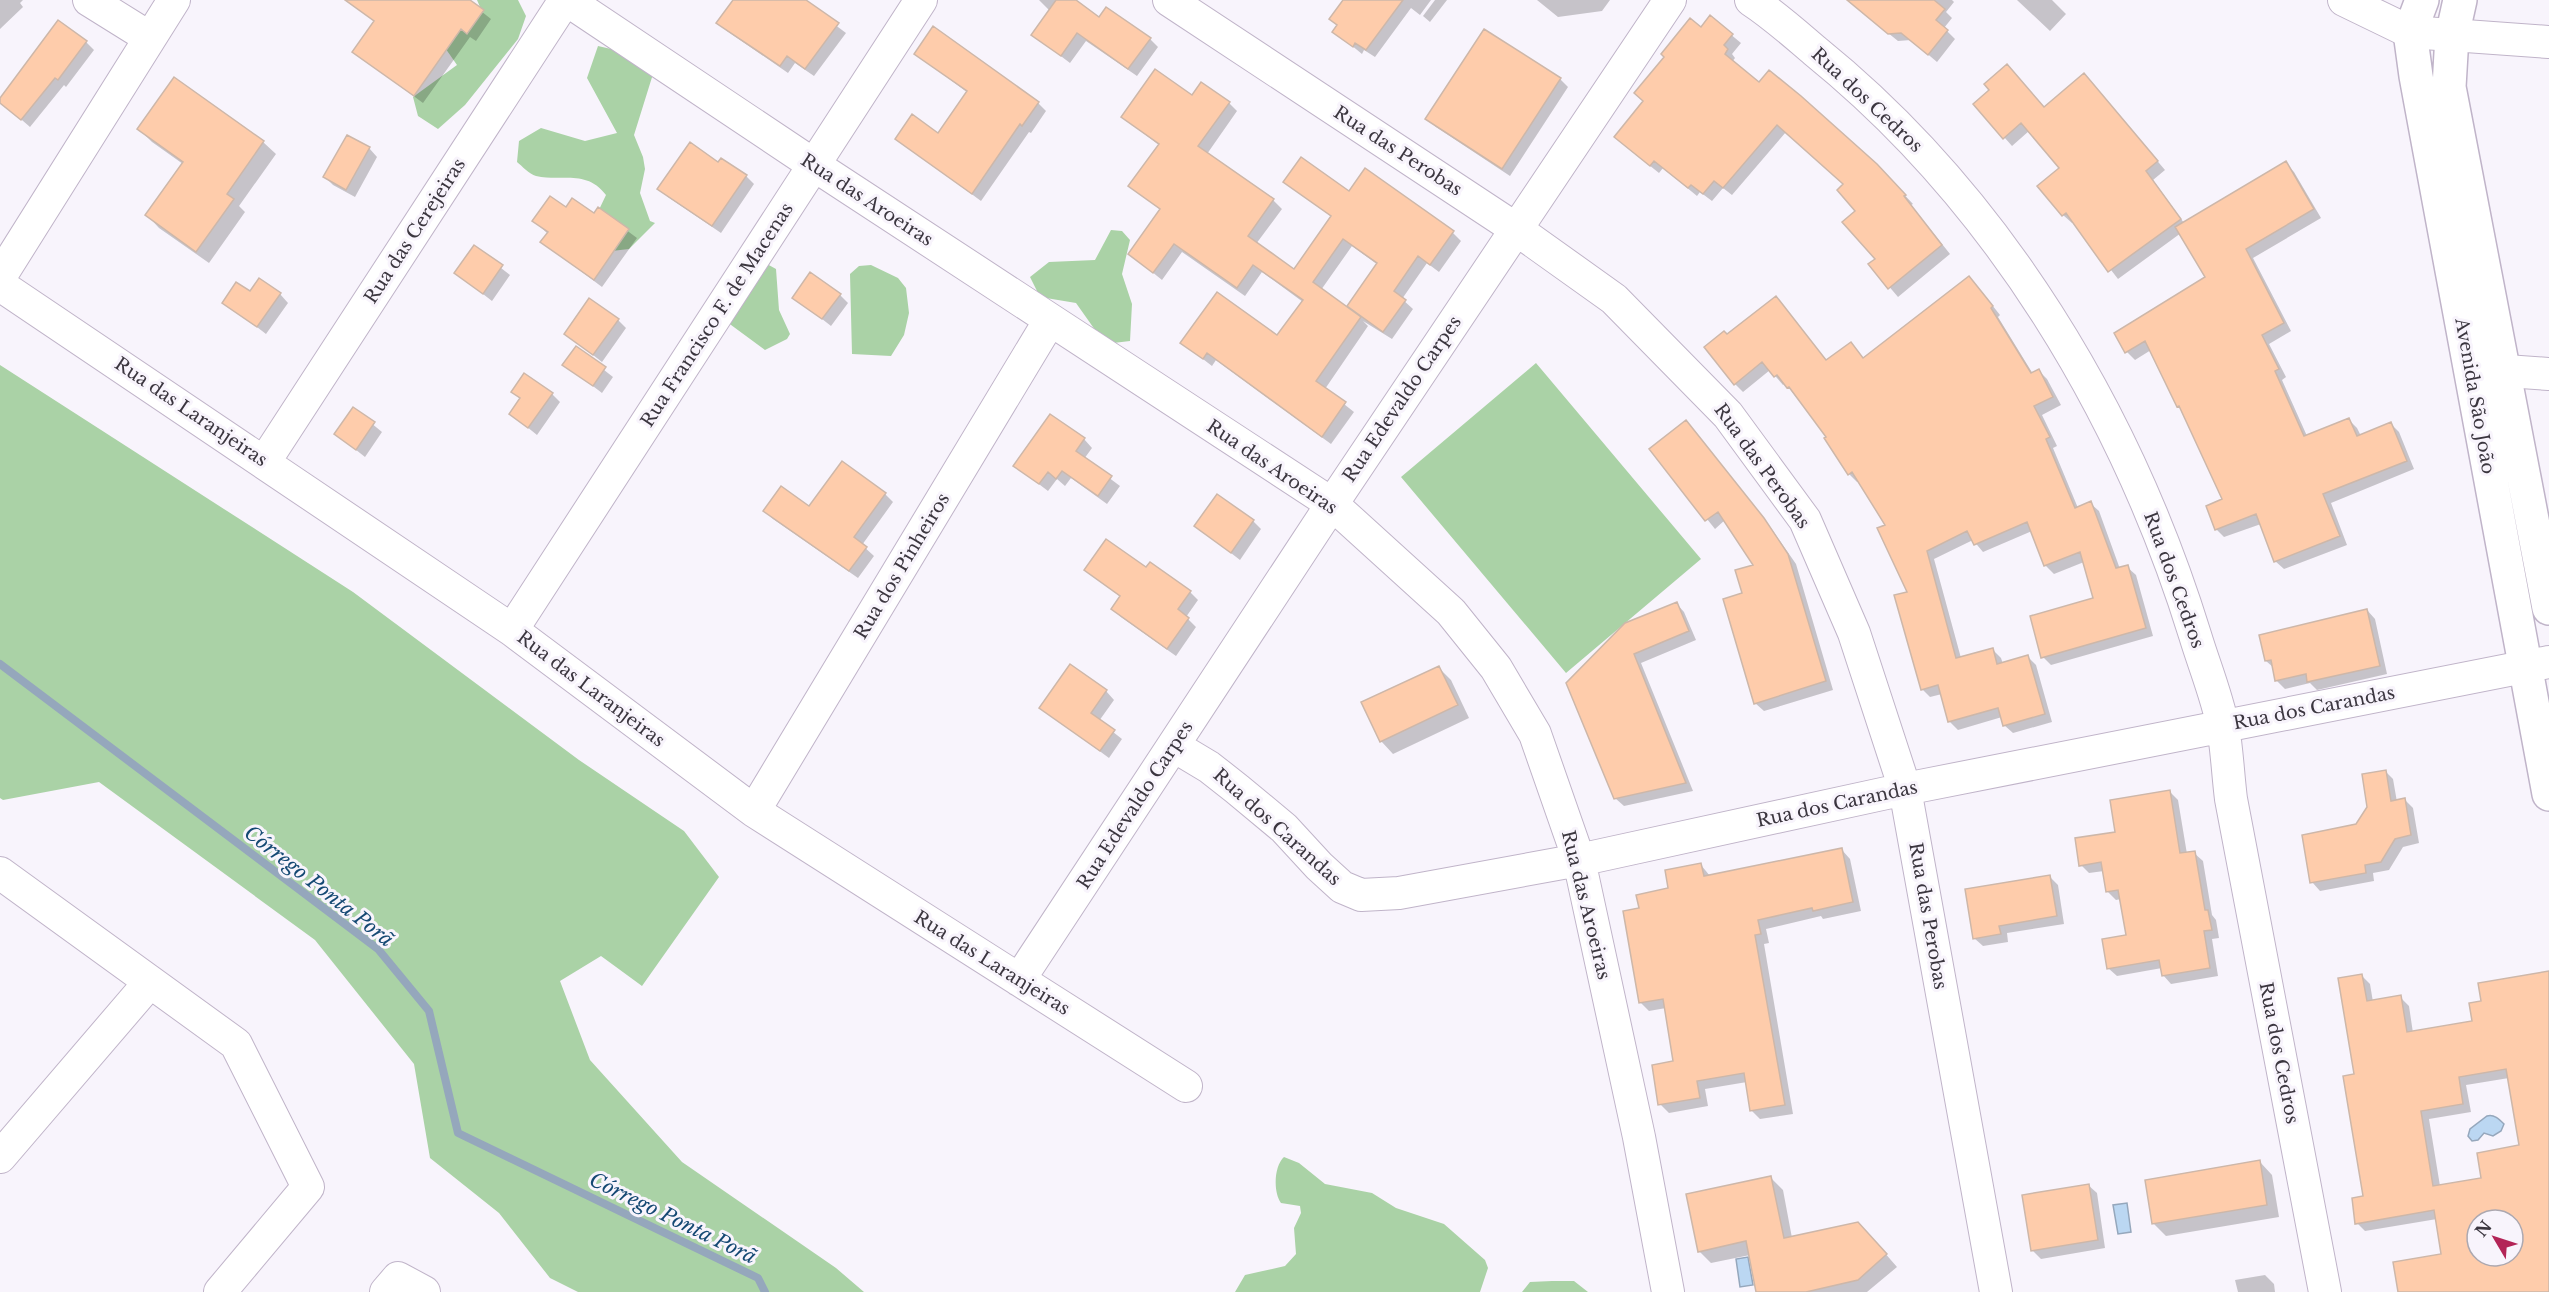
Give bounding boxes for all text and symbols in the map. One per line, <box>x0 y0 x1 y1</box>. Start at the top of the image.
street label: Rua dos Cedros <box>1807 43 1927 157</box>
street label: Rua das Perobas <box>1330 101 1466 201</box>
street label: Rua das Aroeiras <box>797 149 937 251</box>
street label: Rua das Cerejeiras <box>360 154 470 308</box>
street label: Rua Francisco F. de Macenas <box>636 199 798 431</box>
street label: Rua Edevaldo Carpes <box>1338 312 1466 486</box>
street label: Avenida São João <box>2450 315 2500 476</box>
street label: Rua das Laranjeiras <box>111 353 271 471</box>
street label: Rua das Perobas <box>1709 399 1815 533</box>
street label: Rua das Aroeiras <box>1202 415 1342 519</box>
street label: Rua dos Pinheiros <box>850 489 954 643</box>
street label: Rua dos Cedros <box>2139 509 2209 651</box>
street label: Rua das Laranjeiras <box>513 626 669 752</box>
street label: Rua dos Carandas <box>2231 682 2397 734</box>
street label: Rua Edevaldo Carpes <box>1072 717 1198 893</box>
street label: Rua dos Carandas <box>1209 764 1345 890</box>
street label: Rua dos Carandas <box>1754 776 1920 832</box>
water label: Córrego Ponta Porã <box>240 820 399 952</box>
street label: Rua das Aroeiras <box>1557 828 1615 982</box>
street label: Rua das Perobas <box>1904 841 1952 991</box>
street label: Rua das Laranjeiras <box>910 906 1074 1020</box>
street label: Rua dos Cedros <box>2254 980 2304 1126</box>
water label: Córrego Ponta Porã <box>586 1167 761 1269</box>
north arrow <box>2465 1208 2525 1268</box>
text: N <box>2471 1216 2496 1241</box>

